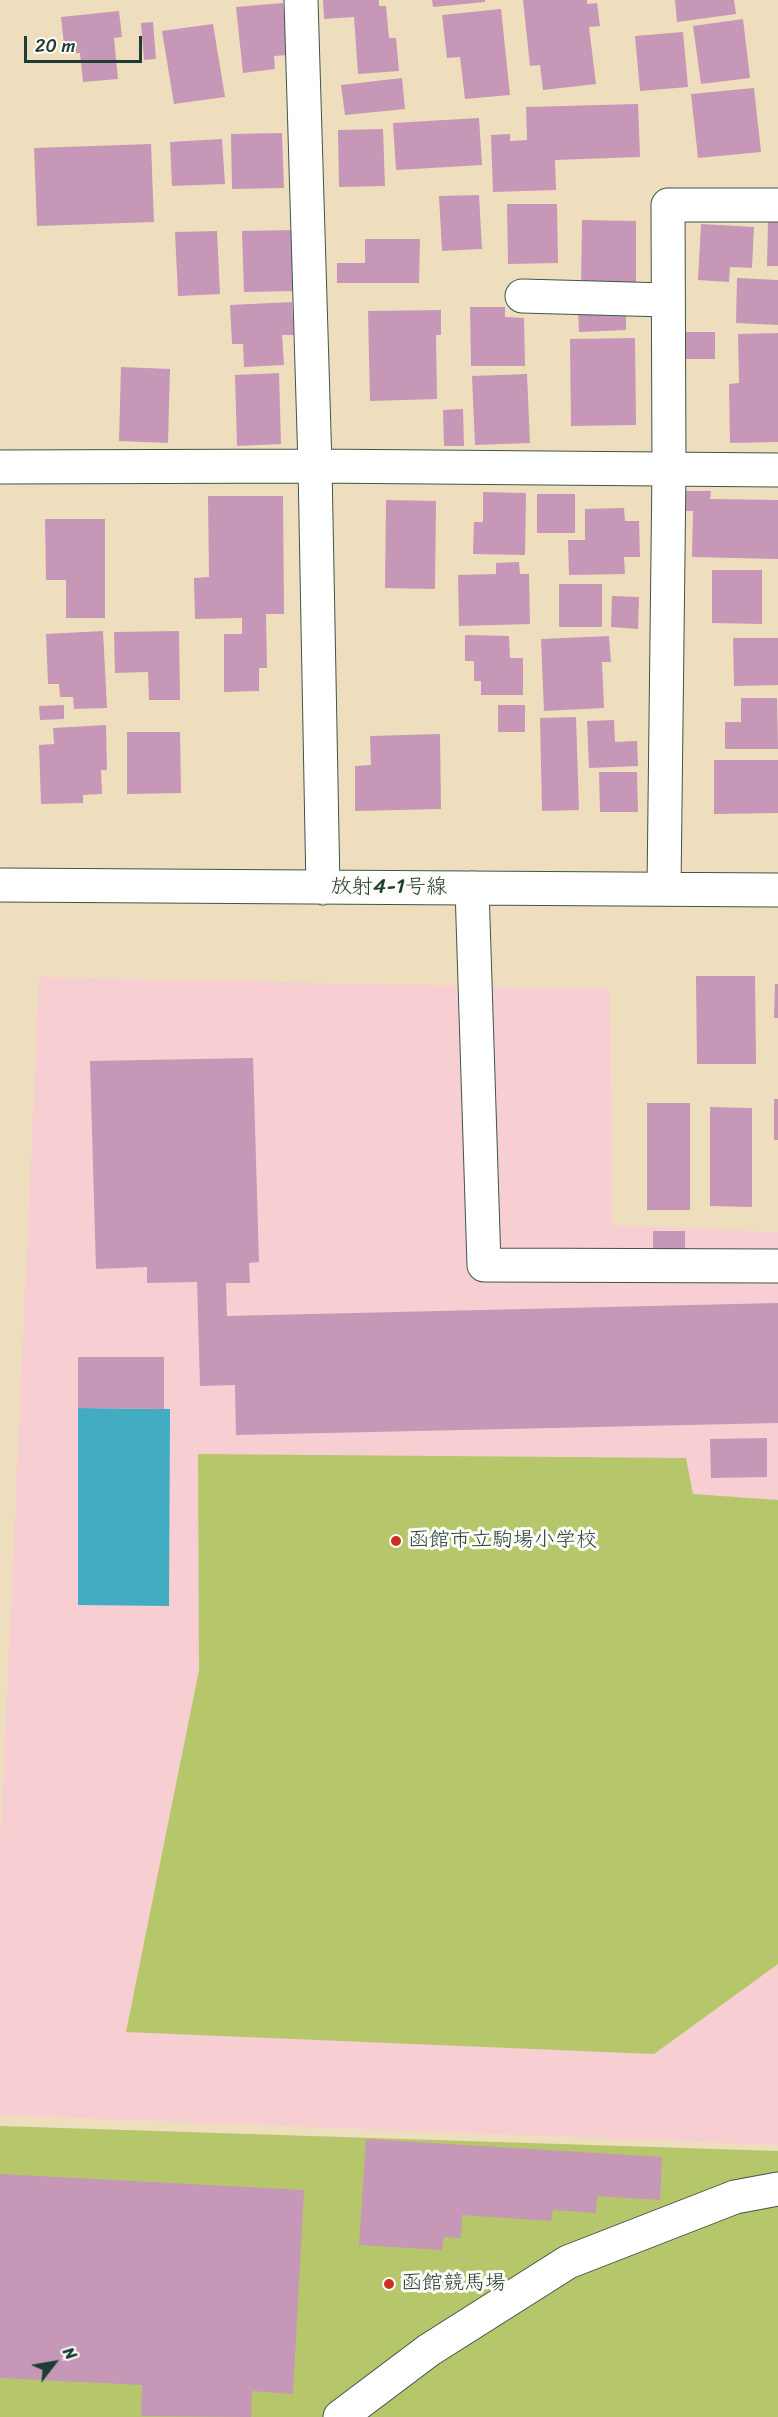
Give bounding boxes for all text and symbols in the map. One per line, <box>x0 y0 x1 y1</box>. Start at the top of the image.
scale bar <box>27 24 146 62</box>
text: 20 m <box>35 30 75 62</box>
street label: 放射4-1号線 <box>331 875 447 901</box>
place label: 函館市立駒場小学校 <box>408 1528 597 1554</box>
marker: 函館市立駒場小学校 <box>389 1534 403 1548</box>
place label: 函館競馬場 <box>401 2271 506 2297</box>
marker: 函館競馬場 <box>382 2277 396 2291</box>
north arrow <box>24 2333 84 2393</box>
text: N <box>55 2341 85 2366</box>

